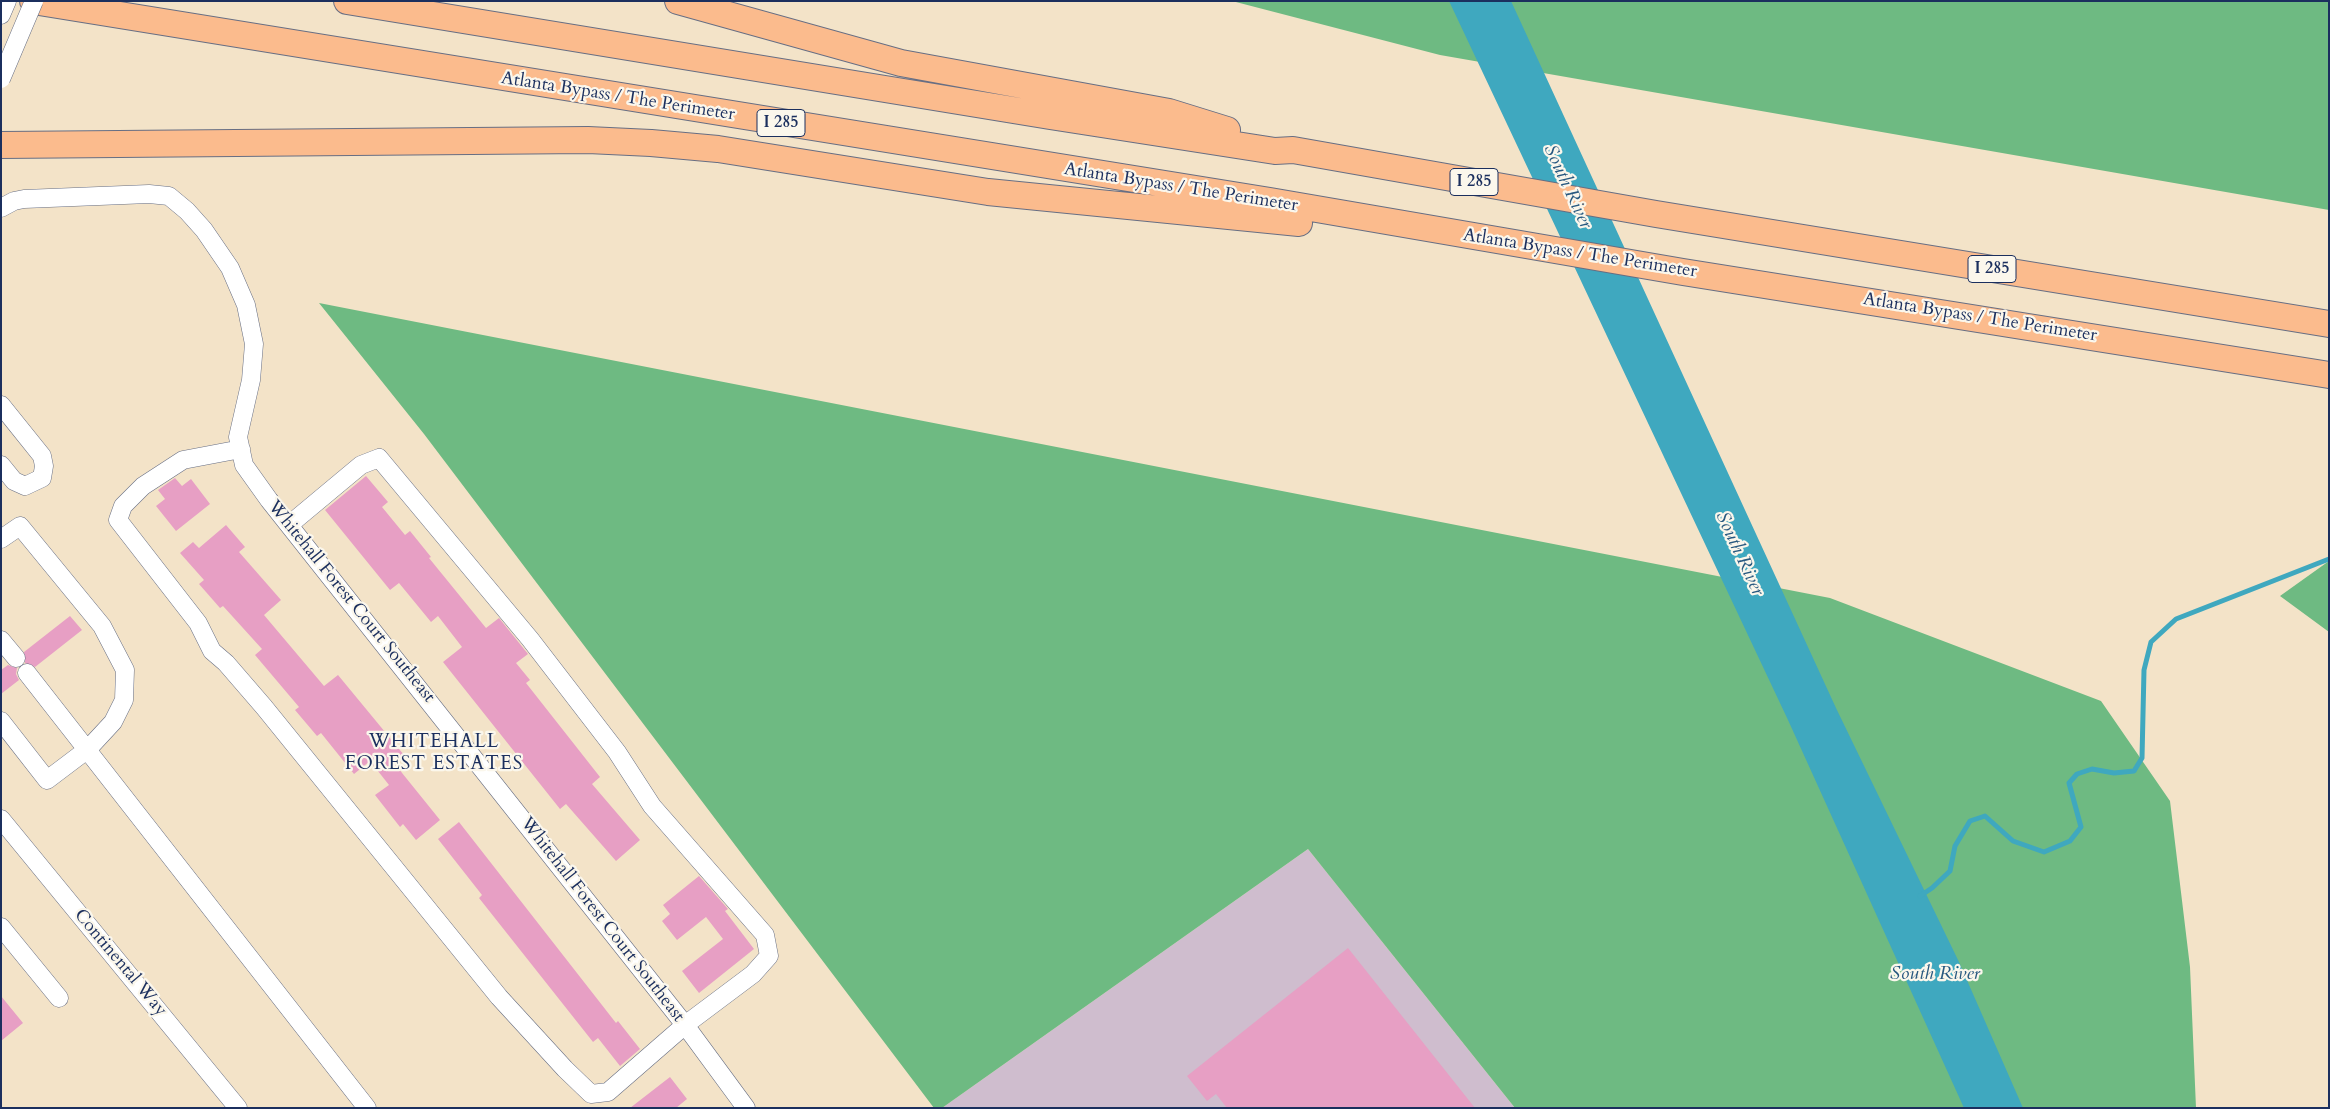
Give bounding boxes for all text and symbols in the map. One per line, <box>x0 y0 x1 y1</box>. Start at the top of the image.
street label: Atlanta Bypass / The Perimeter <box>500 68 736 126</box>
road number: I 285 <box>757 110 805 136</box>
water label: South River <box>1538 141 1596 233</box>
street label: Atlanta Bypass / The Perimeter <box>1063 159 1299 217</box>
road number: I 285 <box>1450 168 1498 196</box>
street label: Atlanta Bypass / The Perimeter <box>1462 225 1698 283</box>
road number: I 285 <box>1968 255 2016 282</box>
street label: Atlanta Bypass / The Perimeter <box>1862 289 2098 347</box>
street label: Whitehall Forest Court Southeast <box>263 497 439 707</box>
water label: South River <box>1710 508 1768 600</box>
district label: WHITEHALL FOREST ESTATES <box>343 732 525 776</box>
street label: Whitehall Forest Court Southeast <box>515 813 689 1027</box>
street label: Continental Way <box>69 905 171 1021</box>
water label: South River <box>1890 964 1980 986</box>

